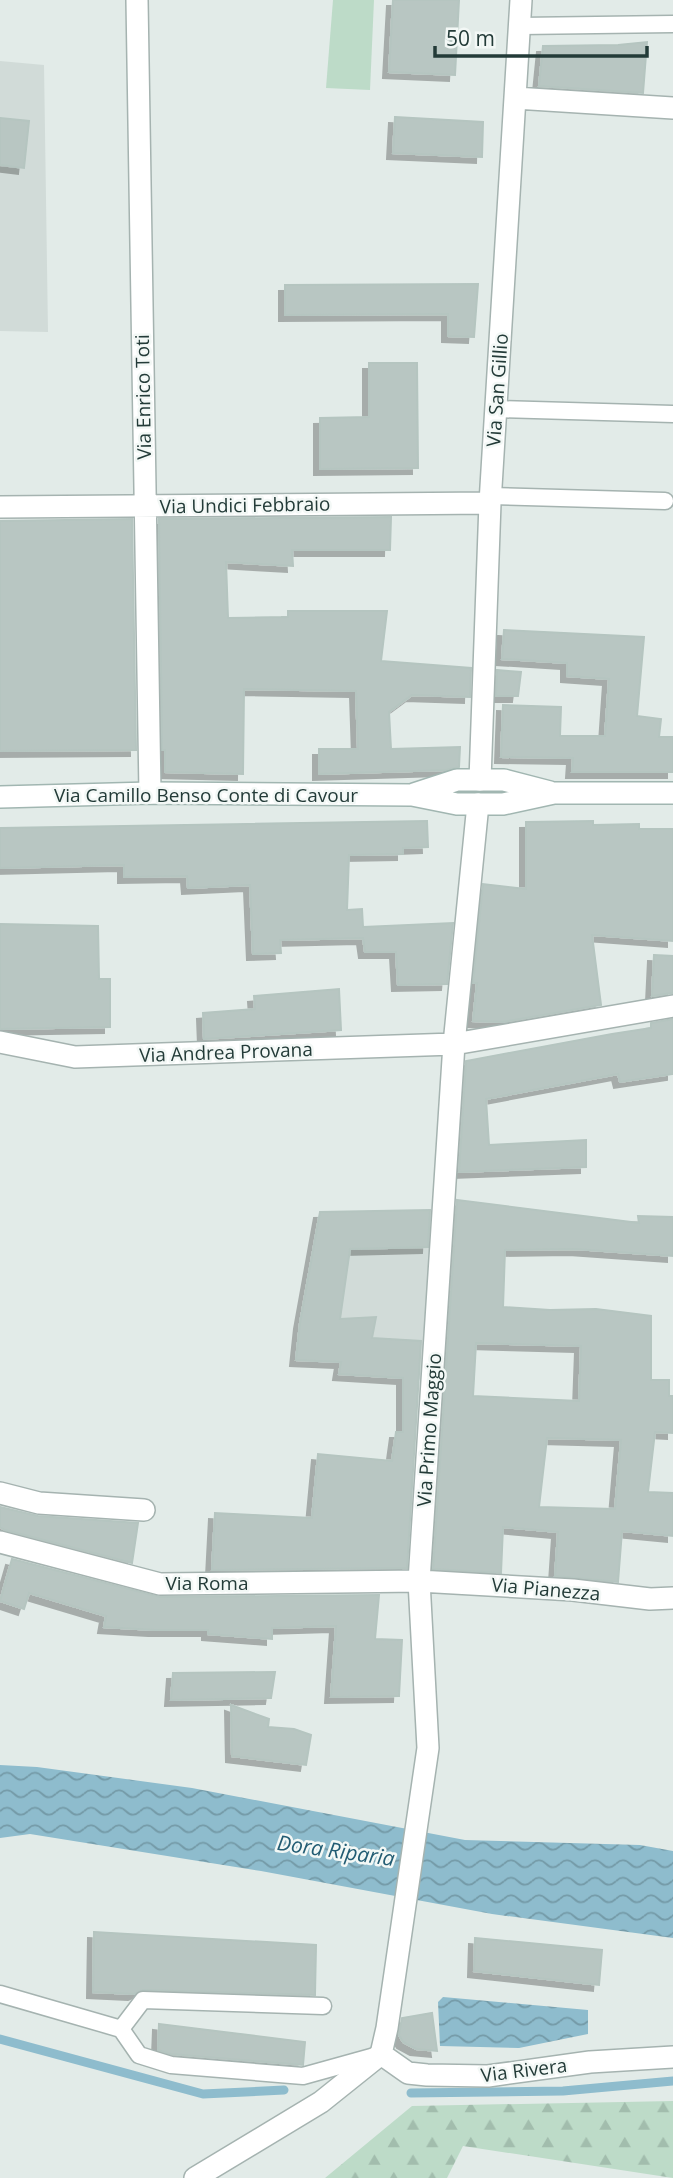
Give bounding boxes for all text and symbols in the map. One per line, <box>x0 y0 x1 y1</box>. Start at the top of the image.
scale bar <box>435 14 647 58</box>
text: 50 m <box>446 24 495 52</box>
street label: Via San Gillio <box>480 332 514 448</box>
street label: Via Enrico Toti <box>129 334 157 460</box>
street label: Via Undici Febbraio <box>159 491 331 519</box>
street label: Via Camillo Benso Conte di Cavour <box>54 782 358 808</box>
street label: Via Andrea Provana <box>139 1036 313 1068</box>
street label: Via Primo Maggio <box>411 1352 447 1508</box>
street label: Via Roma <box>166 1570 248 1596</box>
street label: Via Pianezza <box>491 1571 601 1607</box>
water label: Dora Riparia <box>275 1828 397 1872</box>
street label: Via Rivera <box>479 2052 569 2088</box>

